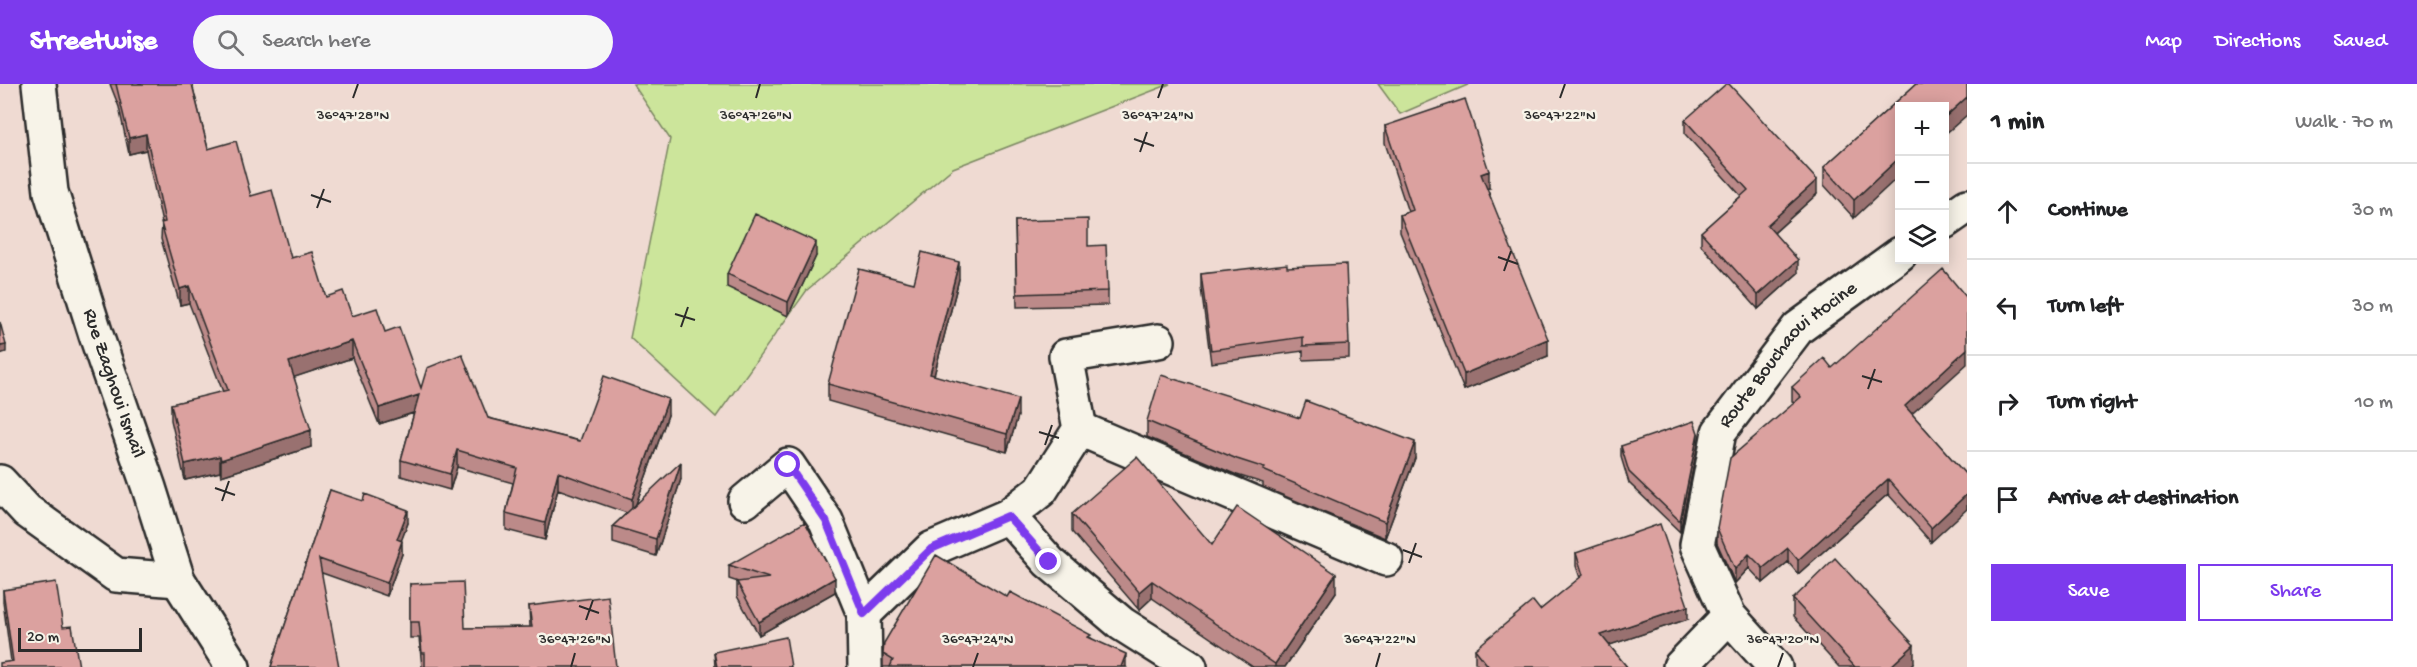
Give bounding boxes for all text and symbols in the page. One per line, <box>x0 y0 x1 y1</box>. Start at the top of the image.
search box <box>193 15 613 69</box>
text: Streetwise <box>30 26 157 59</box>
icon: search <box>214 26 247 59</box>
text: Search here <box>262 29 371 55</box>
text: Map <box>2145 30 2182 55</box>
text: Directions <box>2215 30 2300 55</box>
text: Saved <box>2333 30 2387 55</box>
map controls <box>1895 102 1949 264</box>
button: + <box>1895 102 1949 156</box>
text: 36°47'28"N <box>316 107 389 125</box>
text: 36°47'26"N <box>719 107 792 125</box>
text: 36°47'24"N <box>1121 107 1194 125</box>
text: 36°47'22"N <box>1523 107 1596 125</box>
text: 1 min <box>1991 108 2044 139</box>
text: Walk · 70 m <box>2295 112 2393 135</box>
button: − <box>1895 156 1949 210</box>
icon: ahead <box>1991 195 2024 228</box>
text: Continue <box>2048 198 2128 224</box>
text: 30 m <box>2352 200 2393 223</box>
button: layers <box>1895 210 1949 264</box>
street label: Route Bouchaoui Hocine <box>1714 277 1862 433</box>
icon: left <box>1991 291 2024 324</box>
text: Turn left <box>2048 294 2122 320</box>
text: 30 m <box>2352 296 2393 319</box>
street label: Rue Zaghoui Ismaïl <box>77 306 149 461</box>
icon: right <box>1991 387 2024 420</box>
text: Turn right <box>2048 390 2136 416</box>
text: 10 m <box>2355 392 2393 415</box>
route start <box>774 451 800 477</box>
icon: arrive <box>1991 483 2024 516</box>
text: Arrive at destination <box>2048 486 2238 512</box>
route end <box>1035 548 1061 574</box>
button: Save <box>1991 564 2186 621</box>
button: Share <box>2198 564 2393 621</box>
scale bar <box>18 625 142 652</box>
text: 20 m <box>27 629 59 648</box>
text: 36°47'26"N <box>538 631 611 649</box>
text: 36°47'24"N <box>941 631 1014 649</box>
text: 36°47'22"N <box>1343 631 1416 649</box>
text: 36°47'20"N <box>1746 631 1820 649</box>

